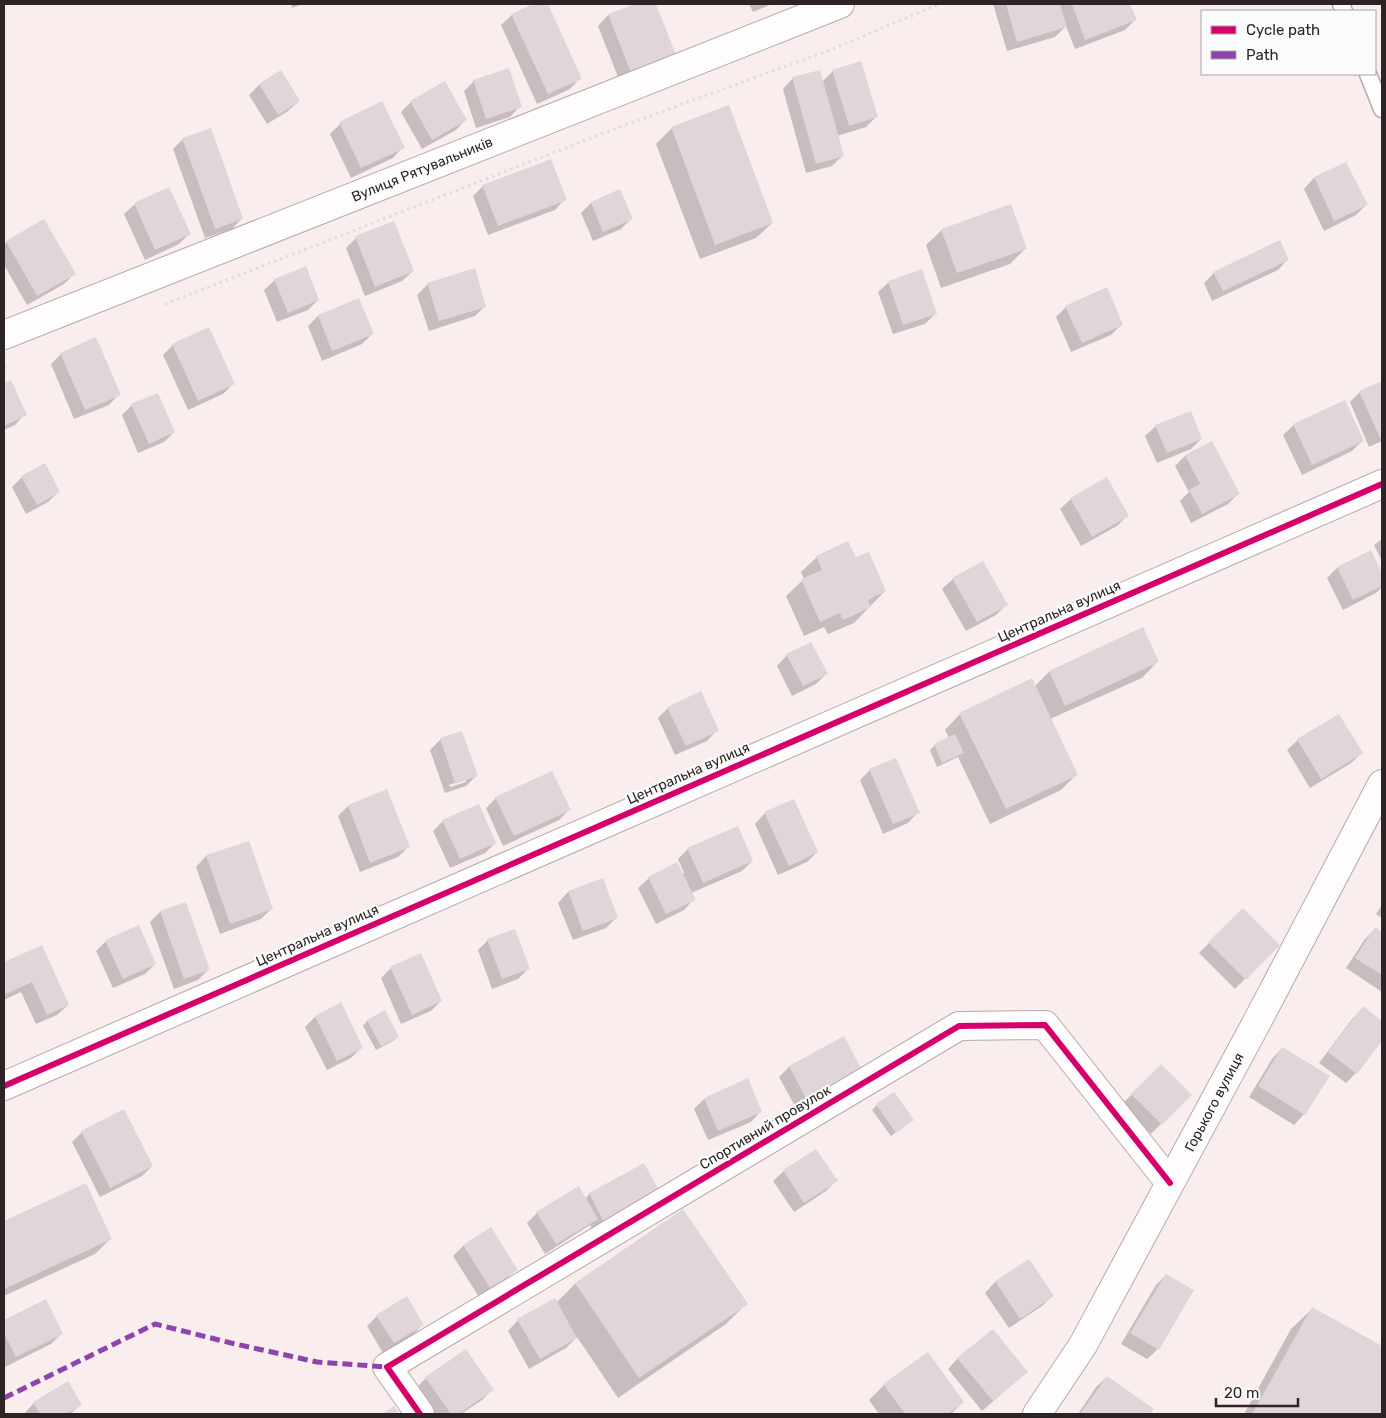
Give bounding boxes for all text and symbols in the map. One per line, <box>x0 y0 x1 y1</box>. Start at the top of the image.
legend <box>1201 10 1376 75</box>
text: Cycle path <box>1246 21 1320 39</box>
text: Path <box>1246 46 1279 64</box>
street label: Вулиця Рятувальників <box>349 133 495 206</box>
street label: Центральна вулиця <box>995 577 1123 646</box>
street label: Центральна вулиця <box>624 739 752 808</box>
street label: Центральна вулиця <box>253 901 381 970</box>
street label: Горького вулиця <box>1181 1050 1248 1155</box>
street label: Спортивний провулок <box>697 1081 834 1173</box>
scale bar <box>1216 1376 1298 1408</box>
text: 20 m <box>1224 1384 1259 1402</box>

